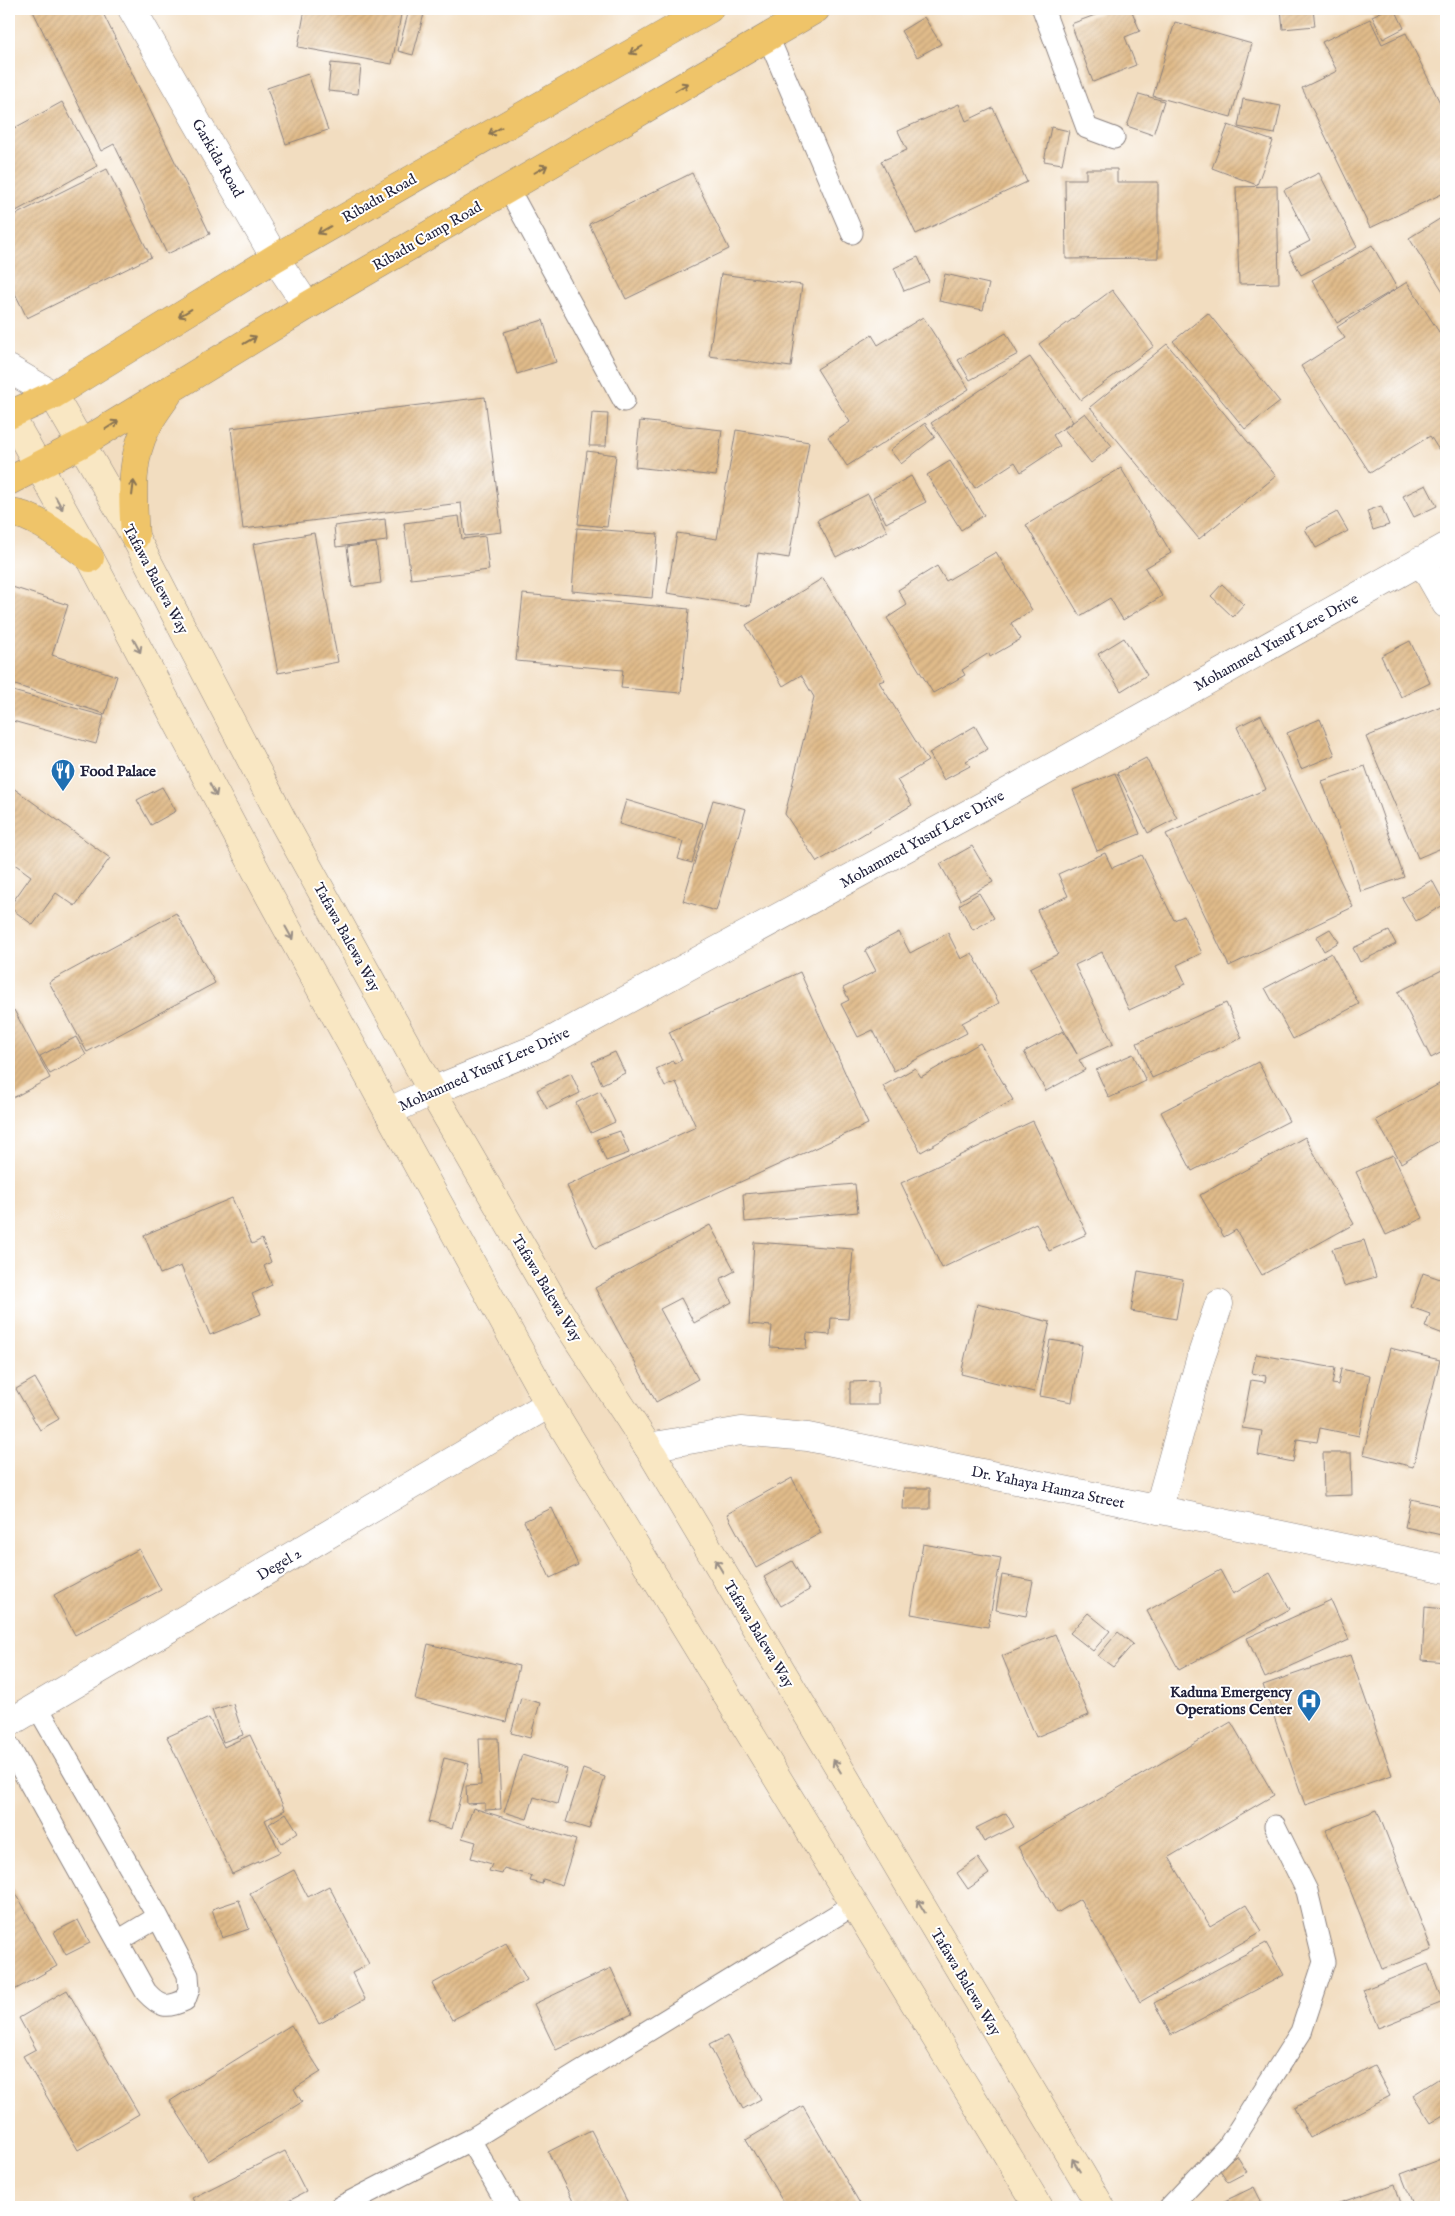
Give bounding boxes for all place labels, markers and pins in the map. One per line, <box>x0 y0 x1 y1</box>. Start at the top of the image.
restaurant icon: Food Palace <box>50 758 76 792</box>
place label: Food Palace <box>80 762 156 781</box>
place label: Kaduna Emergency Operations Center <box>1170 1683 1293 1719</box>
hospital icon: Kaduna Emergency Operations Center <box>1296 1688 1322 1722</box>

